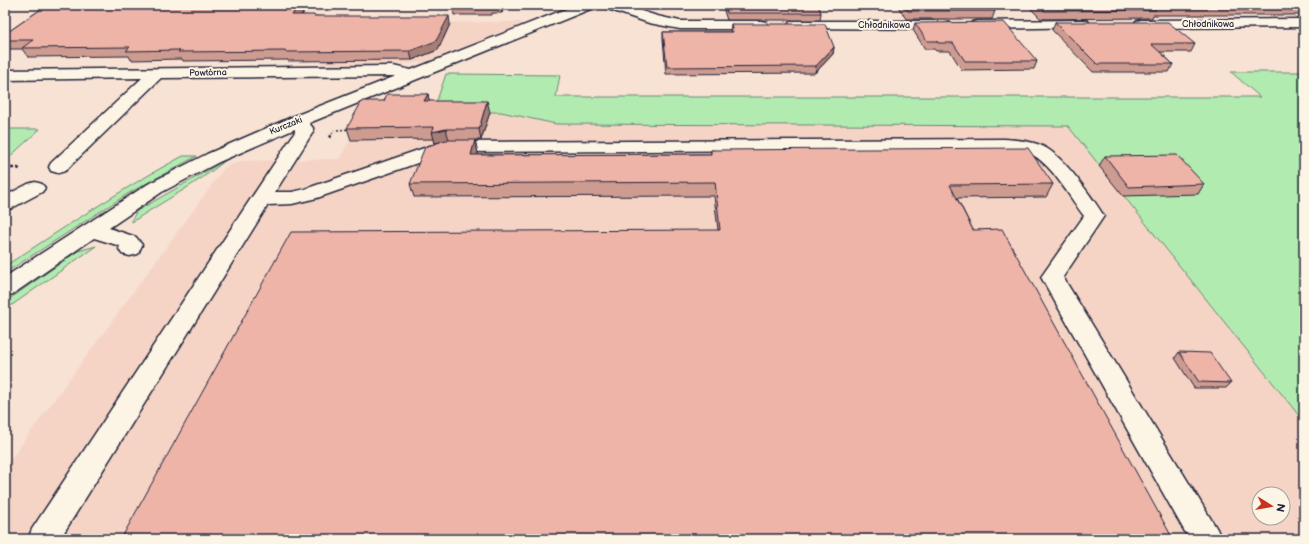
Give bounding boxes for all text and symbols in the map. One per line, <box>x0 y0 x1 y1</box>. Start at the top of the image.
street label: Chłodnikowa <box>1182 19 1234 30</box>
street label: Chłodnikowa <box>858 20 910 31</box>
street label: Powtórna <box>189 67 227 79</box>
street label: Kurczaki <box>268 114 304 138</box>
north arrow <box>1251 486 1291 526</box>
text: N <box>1273 503 1287 513</box>

